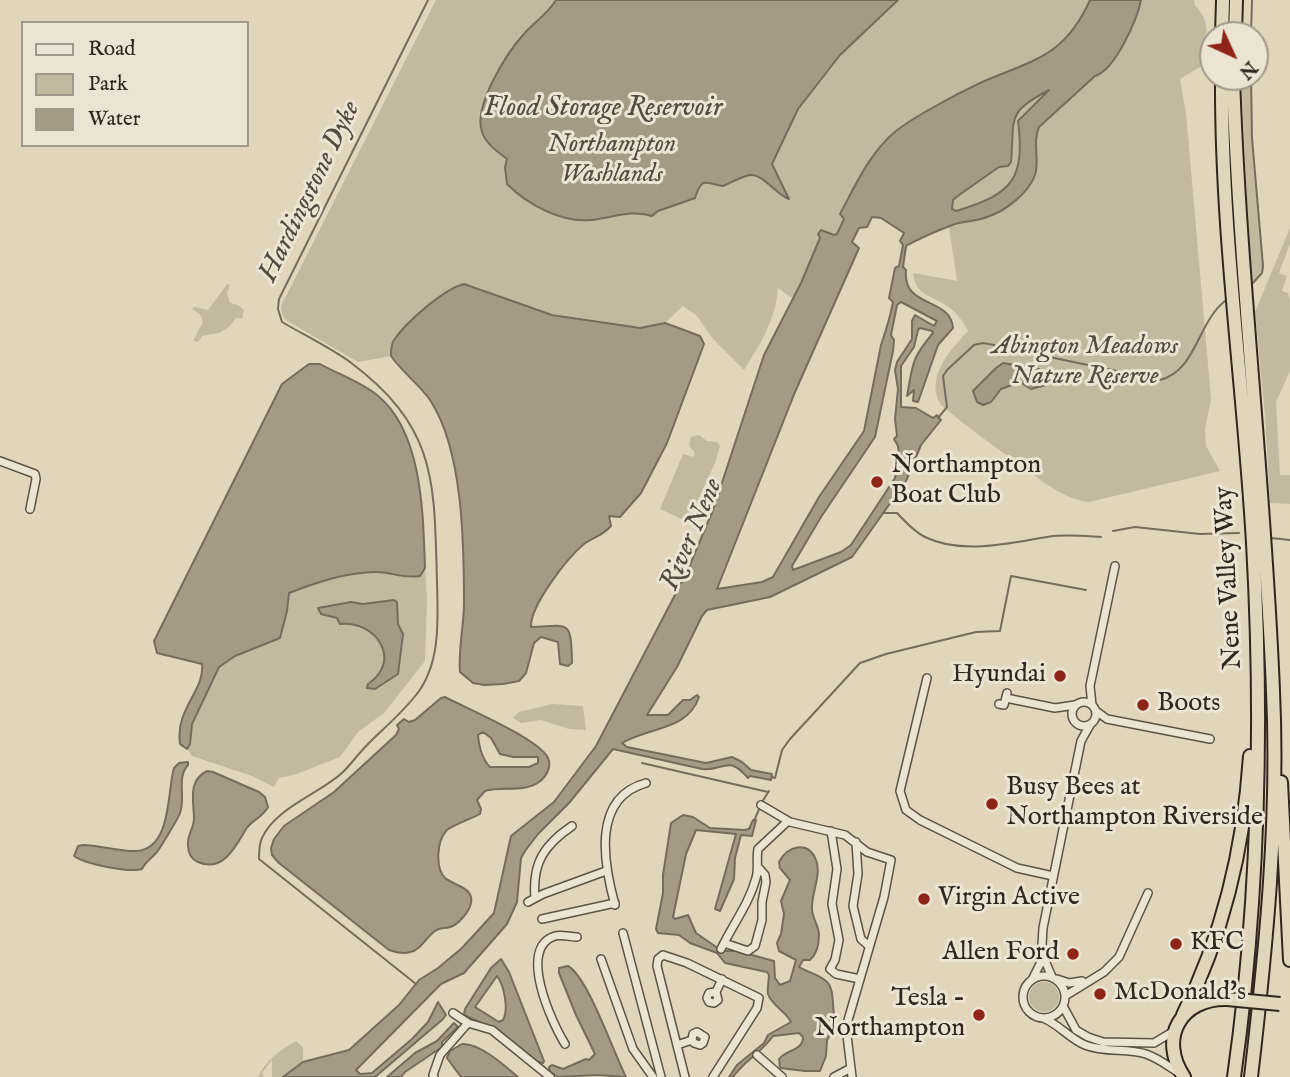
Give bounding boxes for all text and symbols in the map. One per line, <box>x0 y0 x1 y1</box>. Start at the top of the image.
legend <box>21 21 248 147</box>
north arrow <box>1199 21 1269 91</box>
text: Road <box>88 36 135 63</box>
text: N <box>1233 55 1262 84</box>
text: Park <box>88 71 128 98</box>
water label: Flood Storage Reservoir <box>484 92 722 126</box>
water label: Hardingstone Dyke <box>253 96 369 288</box>
text: Water <box>88 106 140 133</box>
park label: Northampton Washlands <box>548 130 676 192</box>
park label: Abington Meadows Nature Reserve <box>992 332 1178 394</box>
place label: Northampton Boat Club <box>891 451 1041 512</box>
water label: River Nene <box>654 474 732 596</box>
marker: Northampton Boat Club <box>869 474 885 490</box>
street label: Nene Valley Way <box>1210 486 1250 670</box>
place label: Hyundai <box>952 660 1046 692</box>
marker: Hyundai <box>1052 668 1068 684</box>
place label: Boots <box>1157 689 1220 721</box>
marker: Boots <box>1135 697 1151 713</box>
place label: Busy Bees at Northampton Riverside <box>1006 773 1263 834</box>
marker: Busy Bees at Northampton Riverside <box>984 796 1000 812</box>
place label: Virgin Active <box>938 883 1080 915</box>
marker: Virgin Active <box>916 891 932 907</box>
place label: KFC <box>1190 928 1244 960</box>
marker: KFC <box>1168 936 1184 952</box>
place label: Allen Ford <box>942 938 1059 970</box>
marker: Allen Ford <box>1065 946 1081 962</box>
place label: McDonald's <box>1114 978 1246 1010</box>
place label: Tesla - Northampton <box>815 984 965 1046</box>
marker: McDonald's <box>1092 986 1108 1002</box>
marker: Tesla - Northampton <box>971 1007 987 1023</box>

